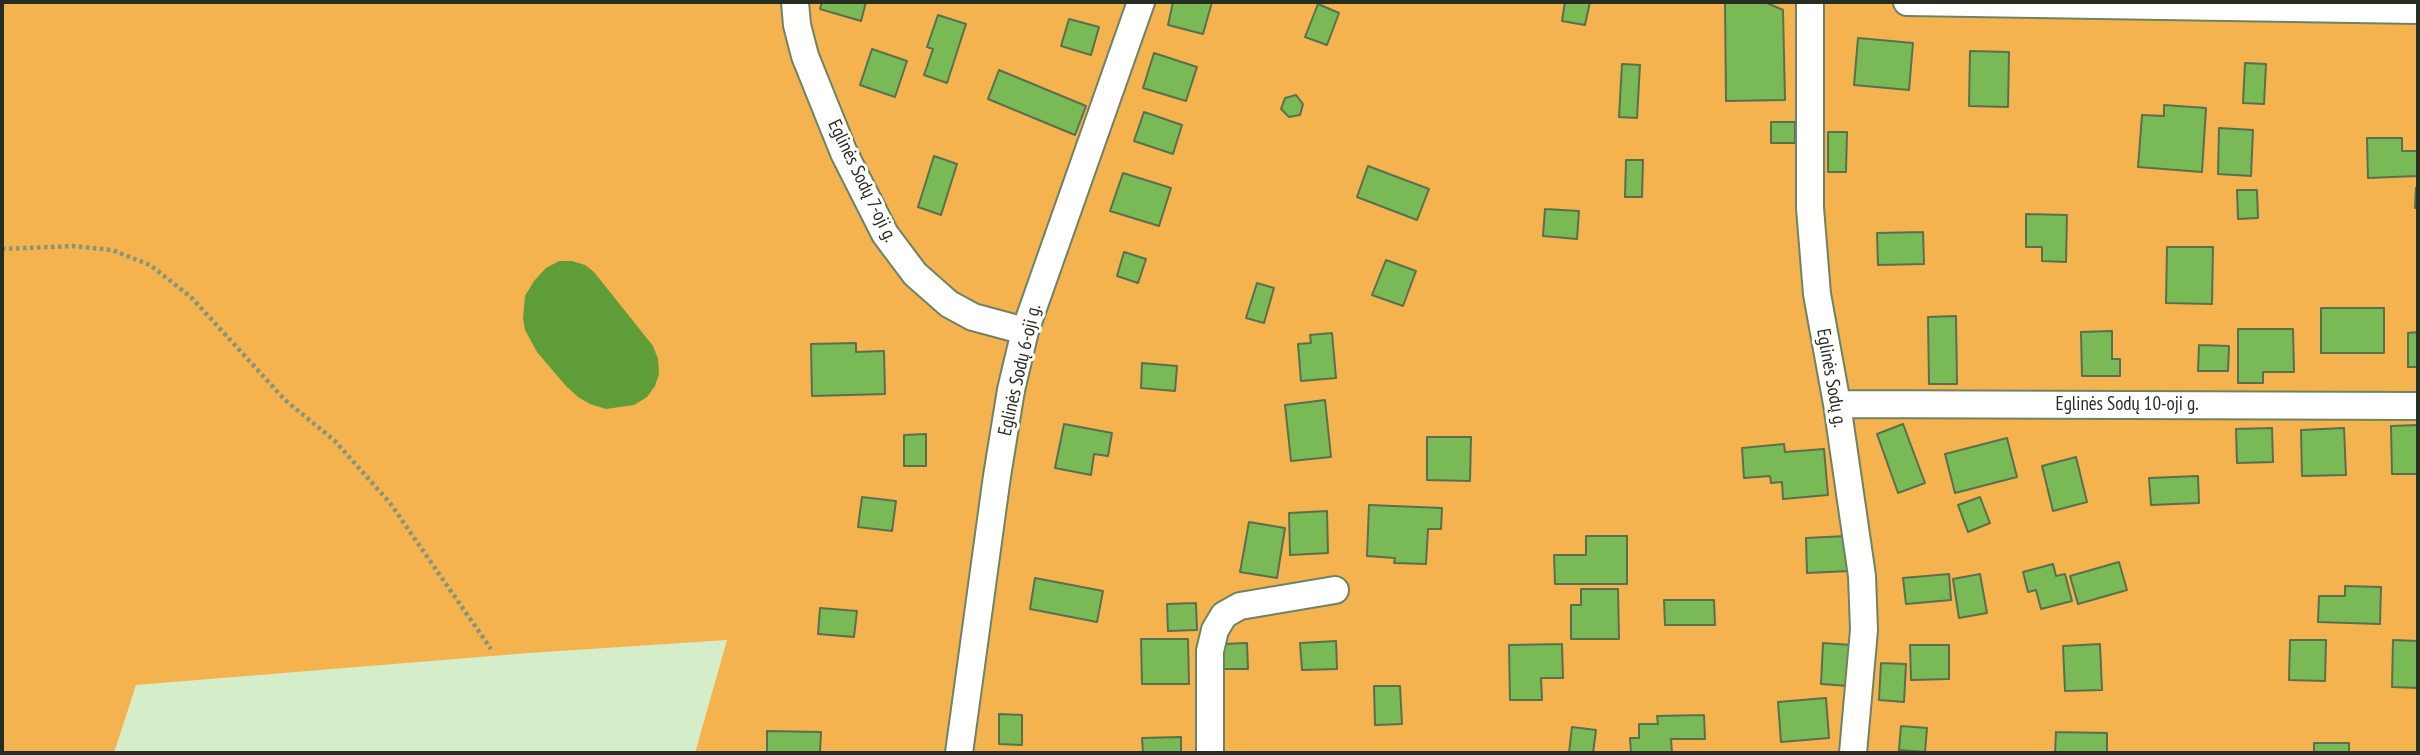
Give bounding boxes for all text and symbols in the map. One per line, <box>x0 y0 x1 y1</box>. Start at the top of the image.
street label: Eglinės Sodų 7-oji g. <box>822 116 902 246</box>
street label: Eglinės Sodų 6-oji g. <box>994 302 1046 438</box>
street label: Eglinės Sodų g. <box>1811 327 1851 429</box>
street label: Eglinės Sodų 10-oji g. <box>2055 394 2199 416</box>

